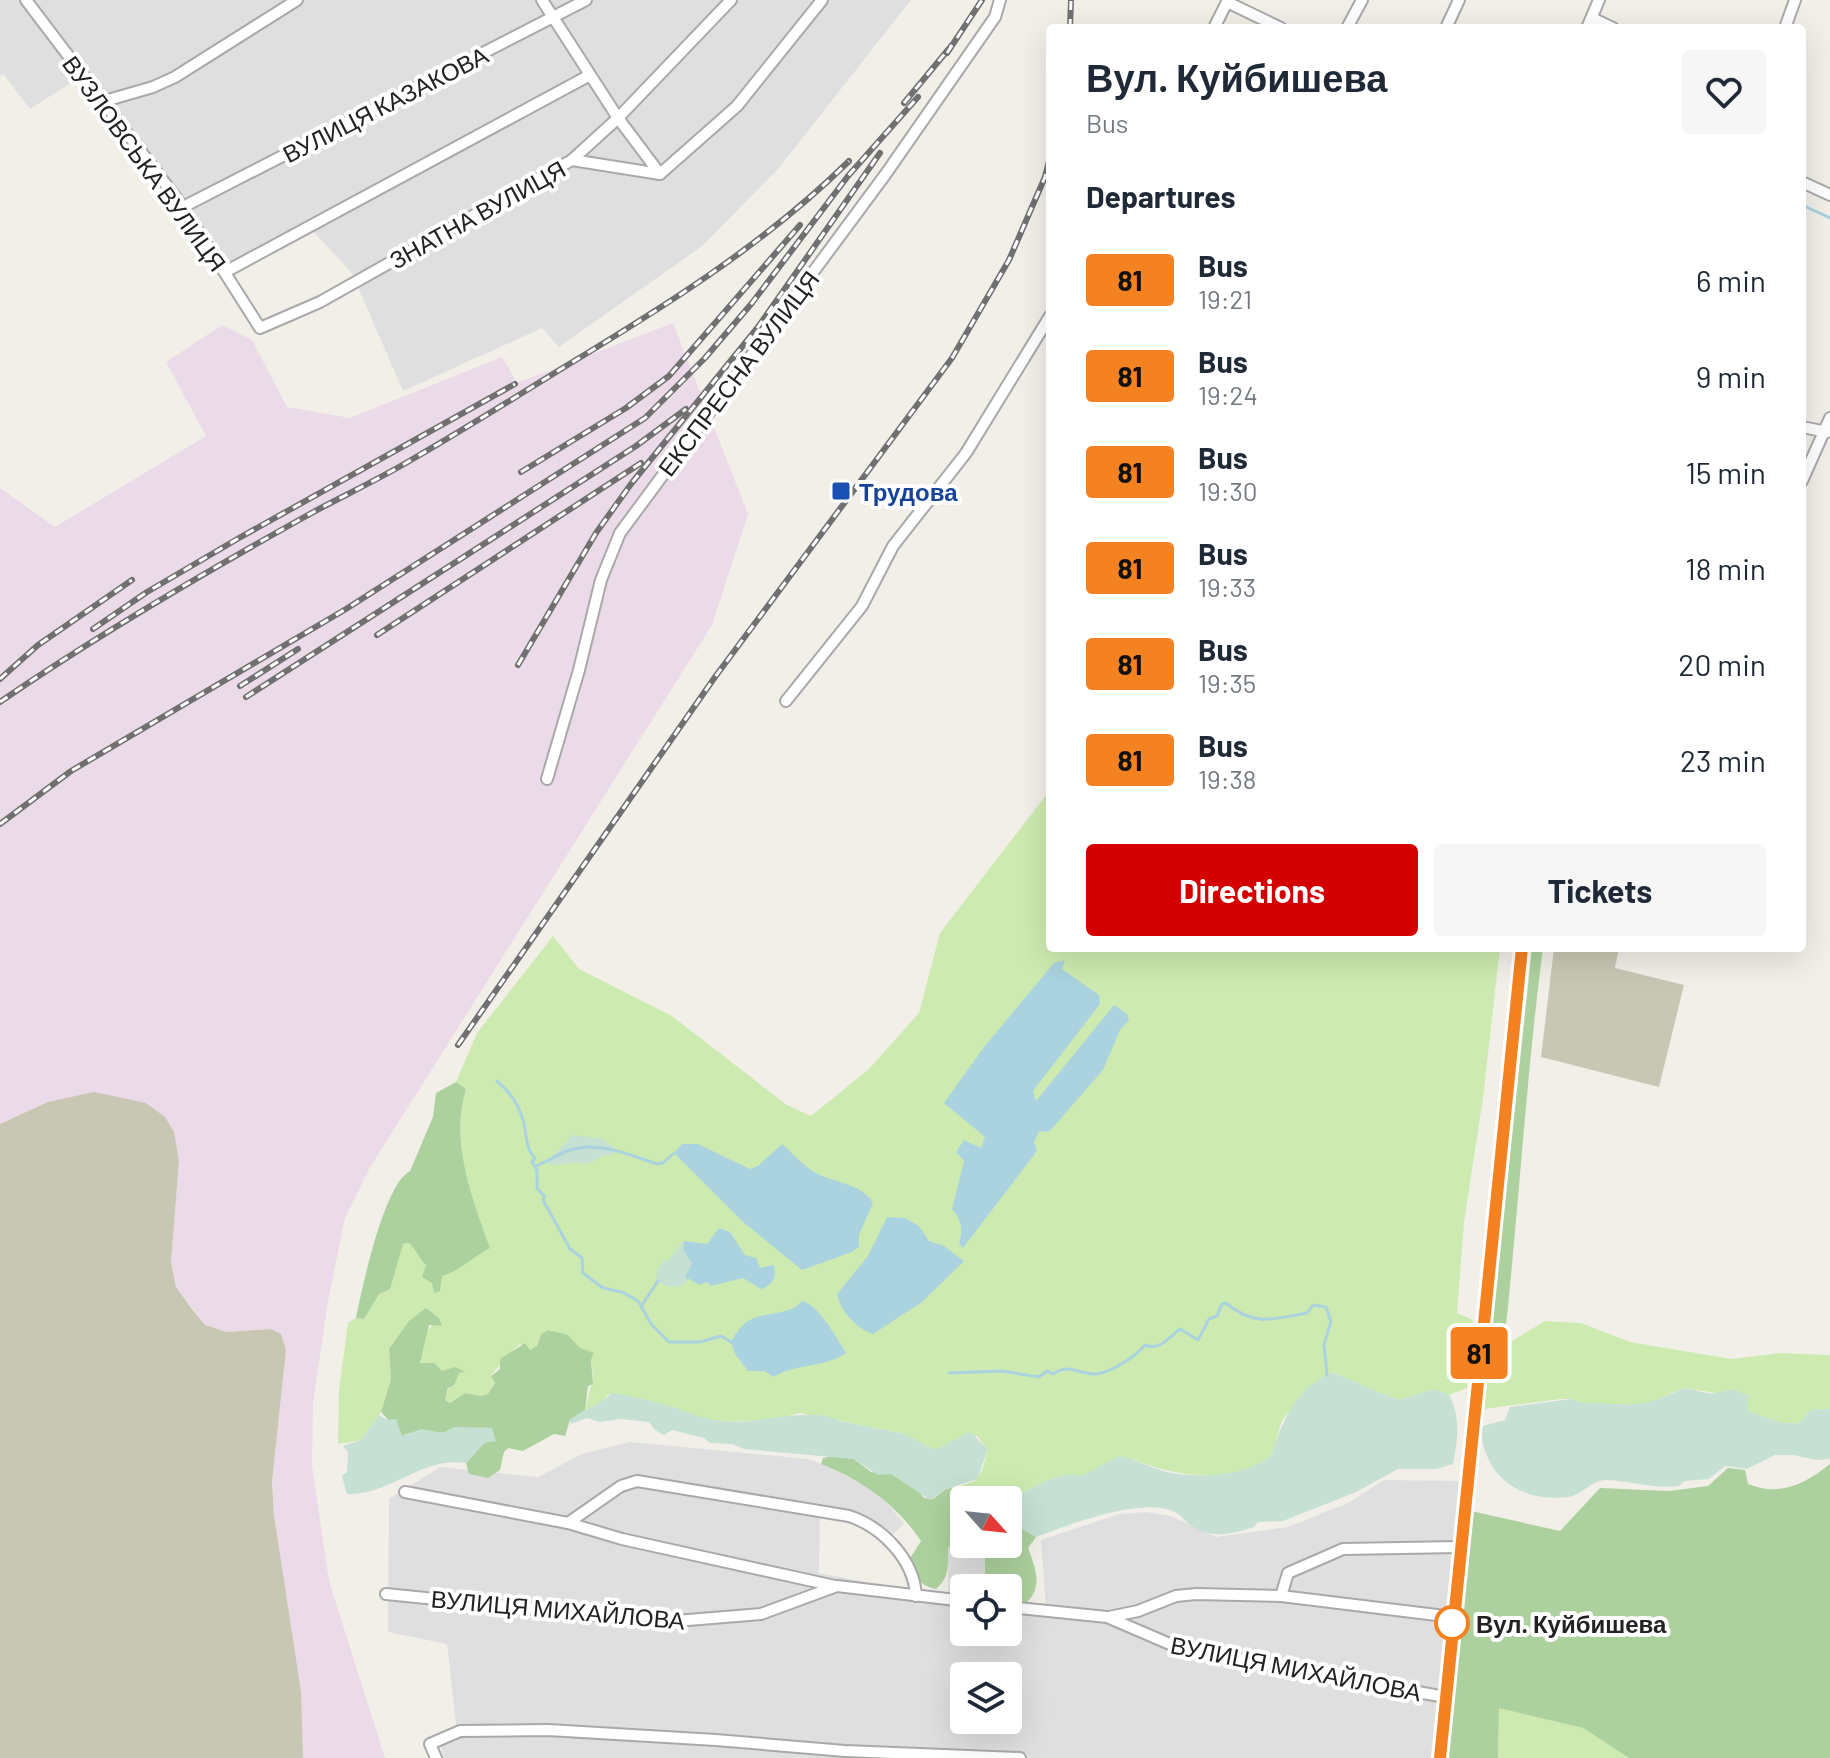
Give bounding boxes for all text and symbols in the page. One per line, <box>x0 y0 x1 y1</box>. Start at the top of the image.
street label: ВУЛИЦЯ КАЗАКОВА <box>278 40 492 168</box>
street label: ВУЗЛОВСЬКА ВУЛИЦЯ <box>57 50 233 276</box>
button: heart <box>1682 50 1766 134</box>
text: Вул. Куйбишева <box>1086 54 1387 100</box>
text: Bus <box>1086 107 1128 138</box>
street label: ЗНАТНА ВУЛИЦЯ <box>384 154 570 274</box>
text: Departures <box>1086 178 1236 214</box>
text: Bus <box>1198 247 1248 283</box>
text: 6 min <box>1696 262 1766 298</box>
text: 81 <box>1118 263 1142 297</box>
street label: ЕКСПРЕСНА ВУЛИЦЯ <box>651 265 825 481</box>
text: 19:21 <box>1198 283 1252 314</box>
text: Bus <box>1198 343 1248 379</box>
text: 9 min <box>1696 358 1766 394</box>
text: 81 <box>1118 359 1142 393</box>
text: 19:24 <box>1198 379 1258 410</box>
text: Bus <box>1198 439 1248 475</box>
text: 15 min <box>1685 454 1766 490</box>
text: 81 <box>1118 455 1142 489</box>
text: 19:30 <box>1198 475 1258 506</box>
place label: Трудова <box>859 477 958 506</box>
marker: Трудова <box>830 480 852 502</box>
text: Bus <box>1198 535 1248 571</box>
text: 18 min <box>1685 550 1766 586</box>
text: 81 <box>1118 551 1142 585</box>
text: 19:33 <box>1198 571 1256 602</box>
text: Bus <box>1198 631 1248 667</box>
text: 20 min <box>1678 646 1766 682</box>
text: 81 <box>1118 647 1142 681</box>
text: 19:35 <box>1198 667 1256 698</box>
text: Bus <box>1198 727 1248 763</box>
text: 23 min <box>1680 742 1766 778</box>
text: 81 <box>1118 743 1142 777</box>
text: 19:38 <box>1198 763 1256 794</box>
button: Directions <box>1086 844 1418 936</box>
button: Tickets <box>1434 844 1766 936</box>
line badge: 81 <box>1443 1327 1515 1379</box>
text: 81 <box>1467 1336 1491 1370</box>
north arrow <box>950 1486 1022 1558</box>
map controls <box>950 1486 1022 1734</box>
button: locate <box>950 1574 1022 1646</box>
street label: ВУЛИЦЯ МИХАЙЛОВА <box>430 1583 686 1635</box>
marker: Вул. Куйбишева <box>1435 1606 1469 1640</box>
place label: Вул. Куйбишева <box>1476 1609 1667 1638</box>
street label: ВУЛИЦЯ МИХАЙЛОВА <box>1168 1629 1424 1707</box>
button: layers <box>950 1662 1022 1734</box>

